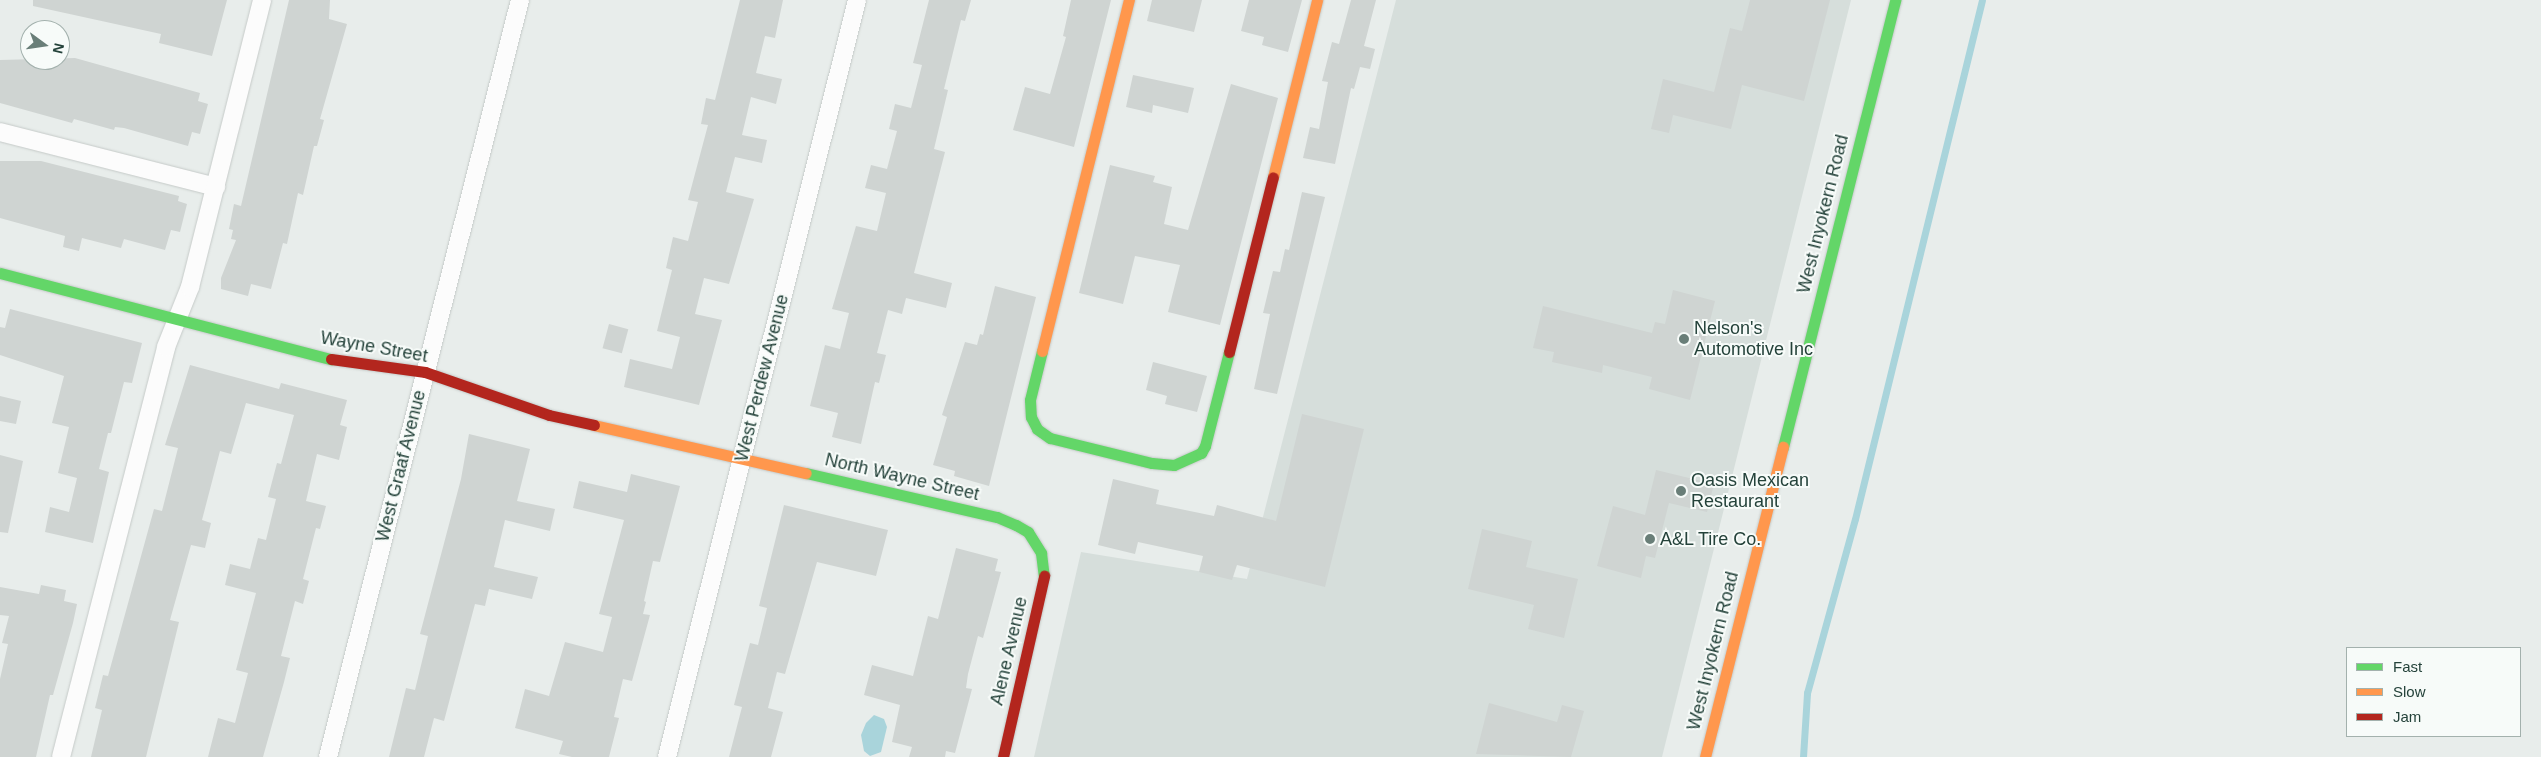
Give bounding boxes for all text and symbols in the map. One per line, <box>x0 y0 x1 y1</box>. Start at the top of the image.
north arrow <box>20 20 70 70</box>
text: N <box>50 42 68 55</box>
street label: West Inyokern Road <box>1793 132 1853 296</box>
street label: West Perdew Avenue <box>731 292 793 464</box>
place label: Nelson's Automotive Inc <box>1694 318 1813 360</box>
street label: Wayne Street <box>319 327 429 367</box>
marker: Nelson's Automotive Inc <box>1678 333 1690 345</box>
street label: West Graaf Avenue <box>372 388 430 544</box>
street label: North Wayne Street <box>823 449 981 505</box>
place label: Oasis Mexican Restaurant <box>1691 470 1809 512</box>
marker: Oasis Mexican Restaurant <box>1675 485 1687 497</box>
place label: A&L Tire Co. <box>1660 528 1762 550</box>
marker: A&L Tire Co. <box>1644 533 1656 545</box>
street label: West Inyokern Road <box>1683 569 1743 733</box>
street label: Alene Avenue <box>986 594 1032 708</box>
legend <box>2346 647 2521 737</box>
text: Fast <box>2393 658 2422 675</box>
text: Slow <box>2393 683 2426 700</box>
text: Jam <box>2393 708 2421 725</box>

